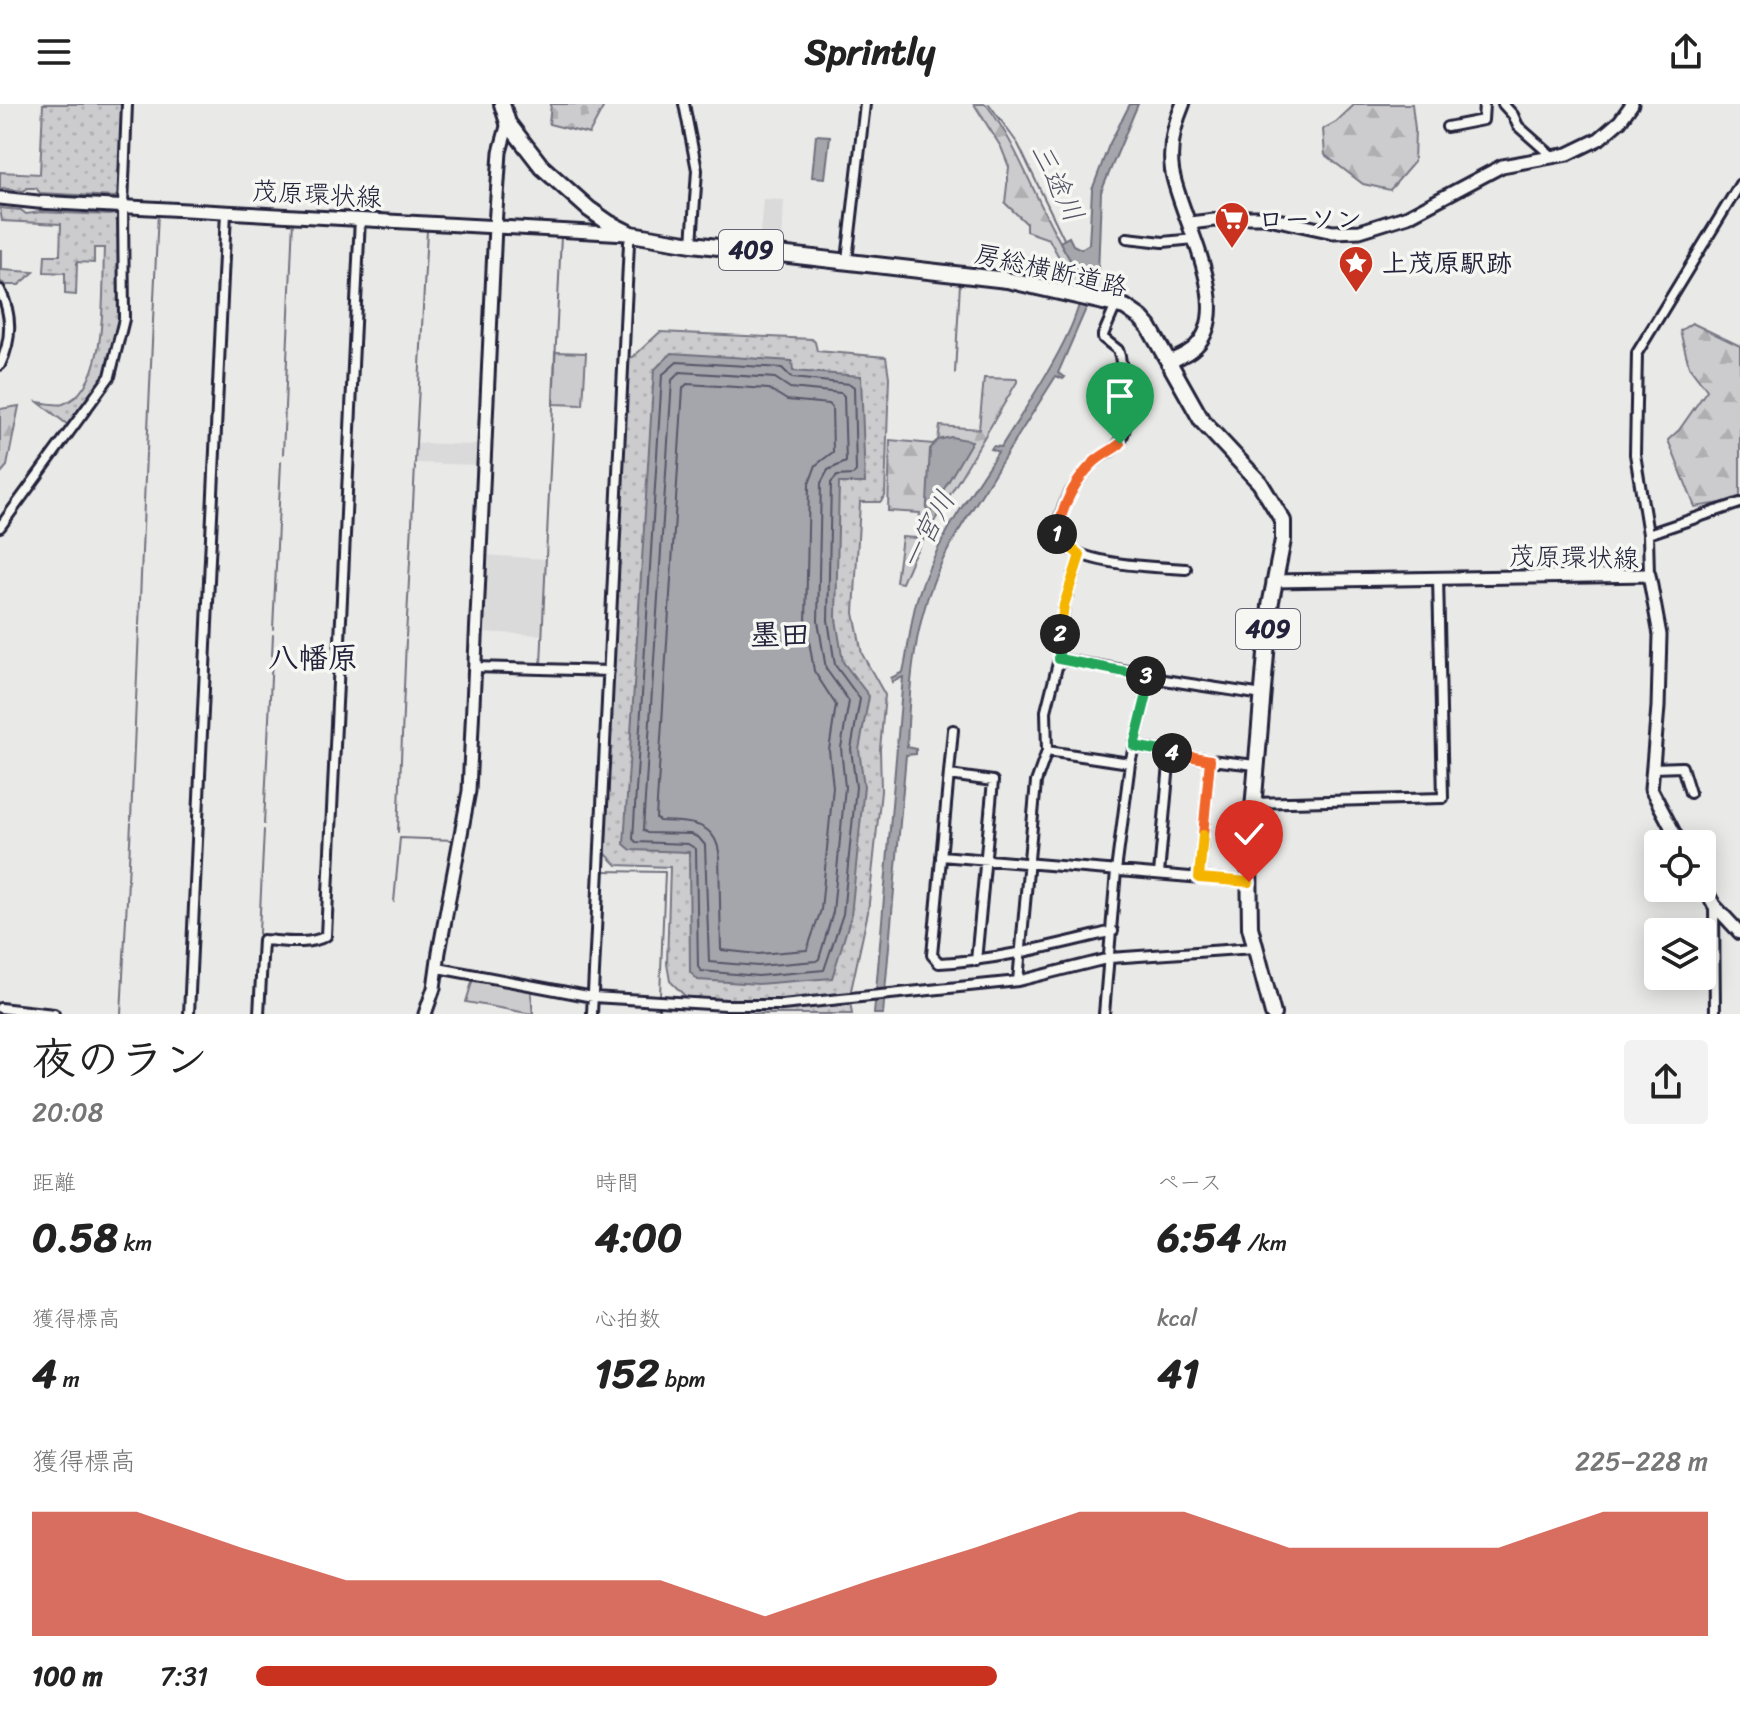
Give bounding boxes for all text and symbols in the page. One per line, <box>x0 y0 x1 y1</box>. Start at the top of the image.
text: Sprintly <box>805 20 935 84</box>
icon: menu <box>32 30 76 74</box>
icon: share <box>1664 30 1708 74</box>
water label: 三途川 <box>1017 134 1098 231</box>
street label: 茂原環状線 <box>251 168 383 220</box>
place label: ローソン <box>1258 196 1362 242</box>
supermarket icon: ローソン <box>1213 200 1251 250</box>
road number: 409 <box>719 230 783 270</box>
street label: 房総横断道路 <box>970 230 1132 310</box>
place label: 上茂原駅跡 <box>1382 240 1512 286</box>
place icon: 上茂原駅跡 <box>1337 244 1375 294</box>
pin <box>1086 362 1154 444</box>
icon: arrive <box>1098 374 1142 418</box>
water label: 一宮川 <box>886 482 969 579</box>
pin: 1 <box>1037 514 1077 554</box>
text: 1 <box>1052 514 1062 553</box>
street label: 茂原環状線 <box>1509 533 1639 581</box>
district label: 墨田 <box>750 608 810 662</box>
road number: 409 <box>1236 609 1300 649</box>
pin: 2 <box>1040 614 1080 654</box>
text: 2 <box>1054 614 1066 653</box>
district label: 八幡原 <box>268 631 358 685</box>
pin: 3 <box>1126 656 1166 696</box>
text: 3 <box>1140 656 1152 695</box>
pin: 4 <box>1152 733 1192 773</box>
text: 4 <box>1165 733 1179 772</box>
pin <box>1215 800 1283 882</box>
icon: check <box>1227 812 1271 856</box>
map controls <box>1644 830 1716 990</box>
button: locate <box>1644 830 1716 902</box>
button: layers <box>1644 918 1716 990</box>
text: 夜のラン <box>32 1020 208 1098</box>
button: share <box>1624 1040 1708 1124</box>
text: 20:08 <box>32 1089 103 1135</box>
text: 距離 <box>32 1163 76 1202</box>
text: 時間 <box>595 1163 639 1202</box>
text: ペース <box>1157 1163 1222 1202</box>
text: 0.58 <box>32 1202 118 1273</box>
text: 4:00 <box>595 1202 682 1273</box>
text: 6:54 <box>1157 1202 1242 1273</box>
text: km <box>118 1224 152 1263</box>
text: /km <box>1242 1224 1287 1263</box>
text: 獲得標高 <box>32 1299 120 1338</box>
text: 心拍数 <box>595 1299 661 1338</box>
text: kcal <box>1157 1299 1197 1338</box>
text: 4 <box>32 1338 57 1409</box>
text: 152 <box>595 1338 659 1409</box>
text: 41 <box>1157 1338 1200 1409</box>
text: m <box>57 1360 80 1399</box>
text: bpm <box>659 1360 706 1399</box>
text: 獲得標高 <box>32 1438 136 1484</box>
text: 225–228 m <box>1575 1438 1708 1484</box>
text: 100 m <box>32 1653 103 1699</box>
text: 7:31 <box>160 1653 208 1699</box>

